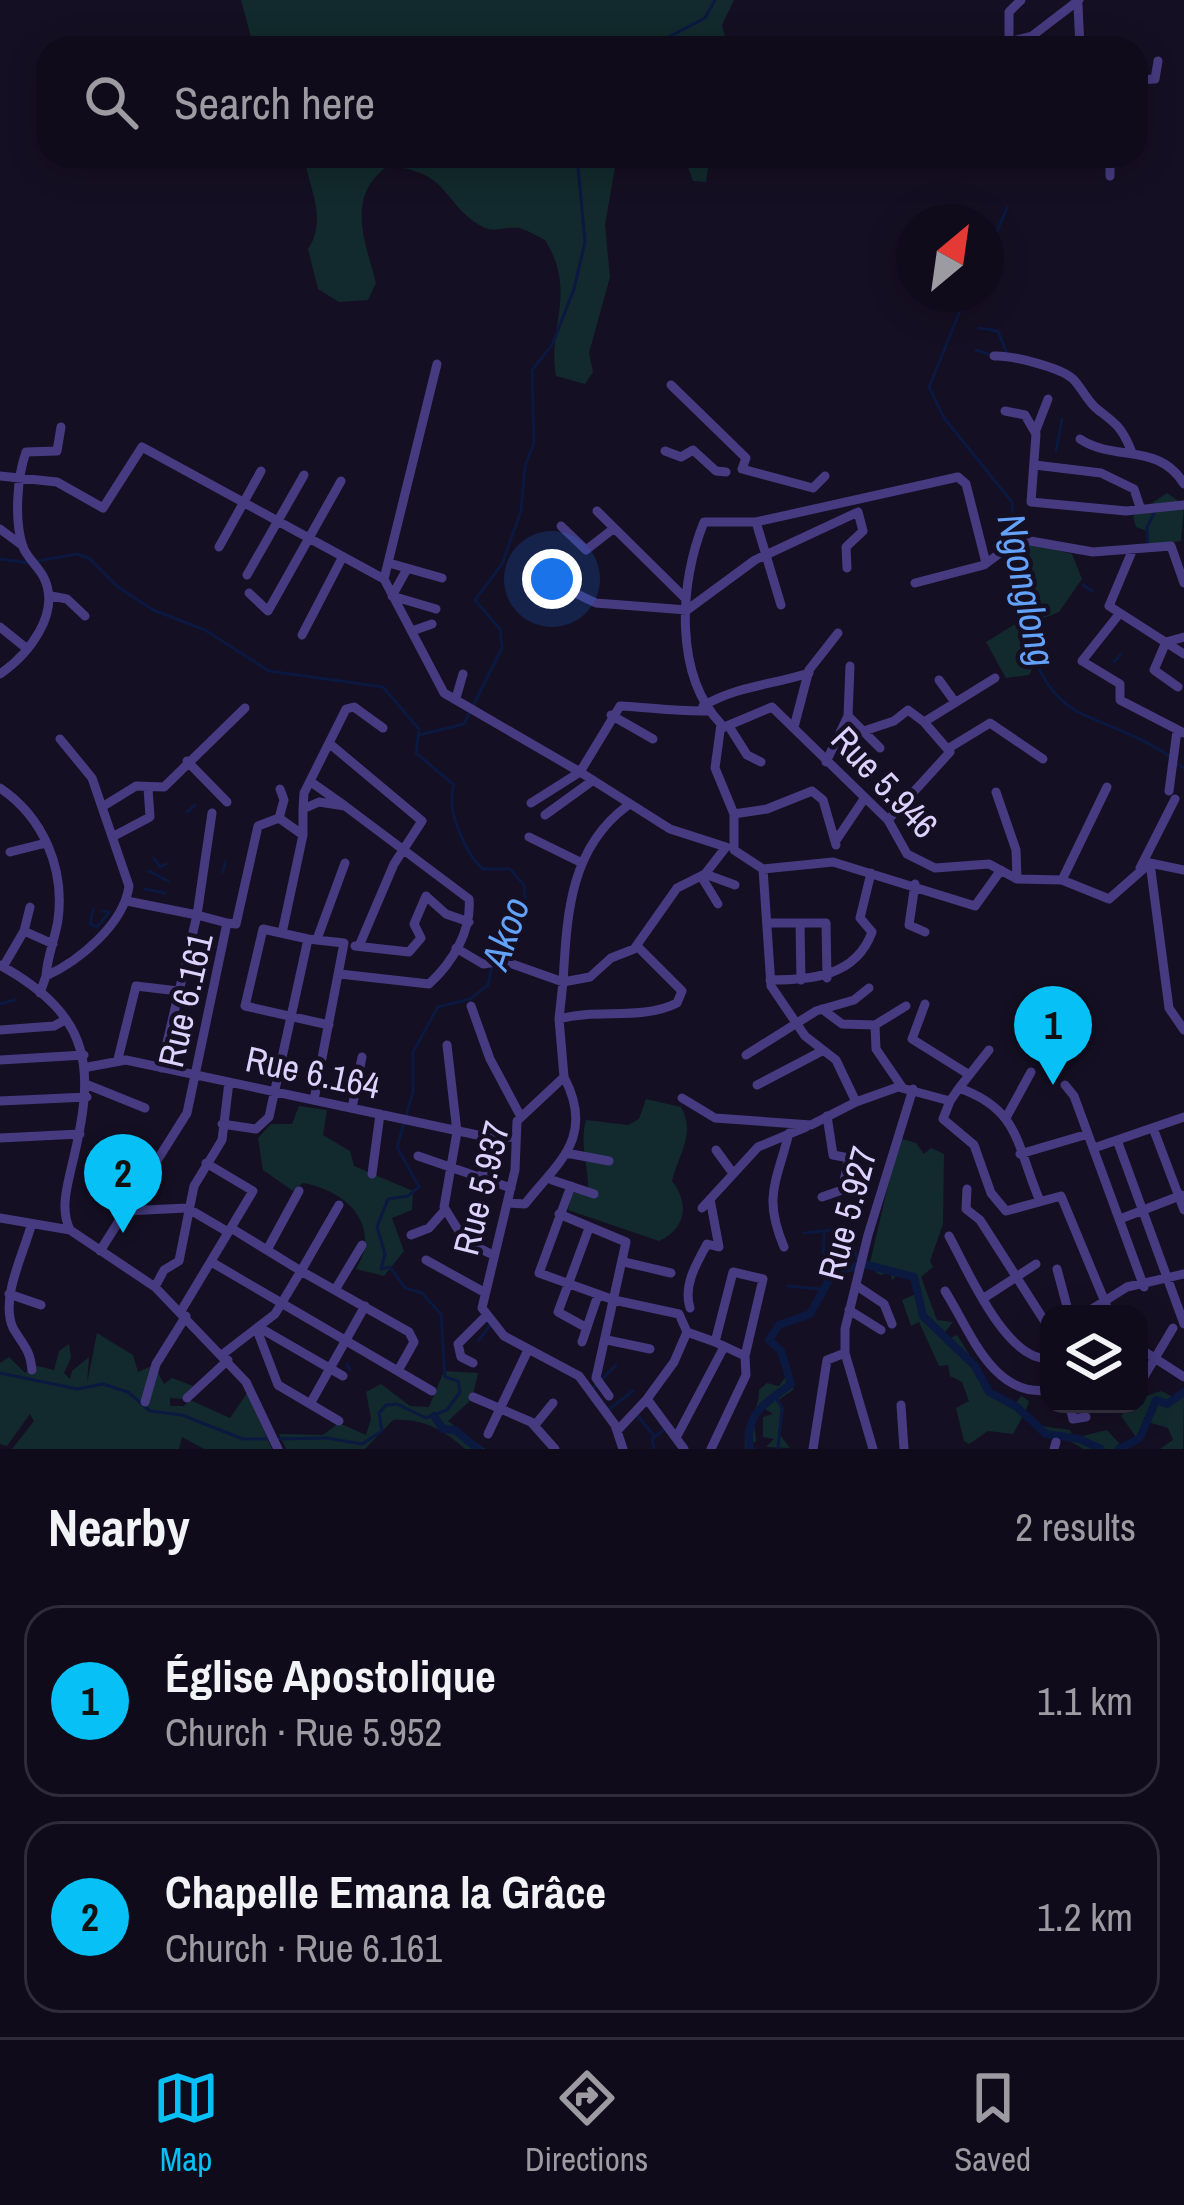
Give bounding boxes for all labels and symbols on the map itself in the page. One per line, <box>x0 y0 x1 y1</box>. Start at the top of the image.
north arrow <box>896 204 1004 312</box>
water label: Ngonglong <box>985 509 1069 671</box>
your location <box>522 549 582 609</box>
street label: Rue 5.946 <box>821 716 949 848</box>
water label: Akoo <box>468 890 541 978</box>
street label: Rue 6.161 <box>146 928 224 1072</box>
pin: 1 <box>1014 986 1092 1085</box>
street label: Rue 6.164 <box>241 1034 385 1110</box>
street label: Rue 5.937 <box>441 1116 521 1260</box>
pin: 2 <box>84 1134 162 1233</box>
street label: Rue 5.927 <box>806 1141 888 1285</box>

